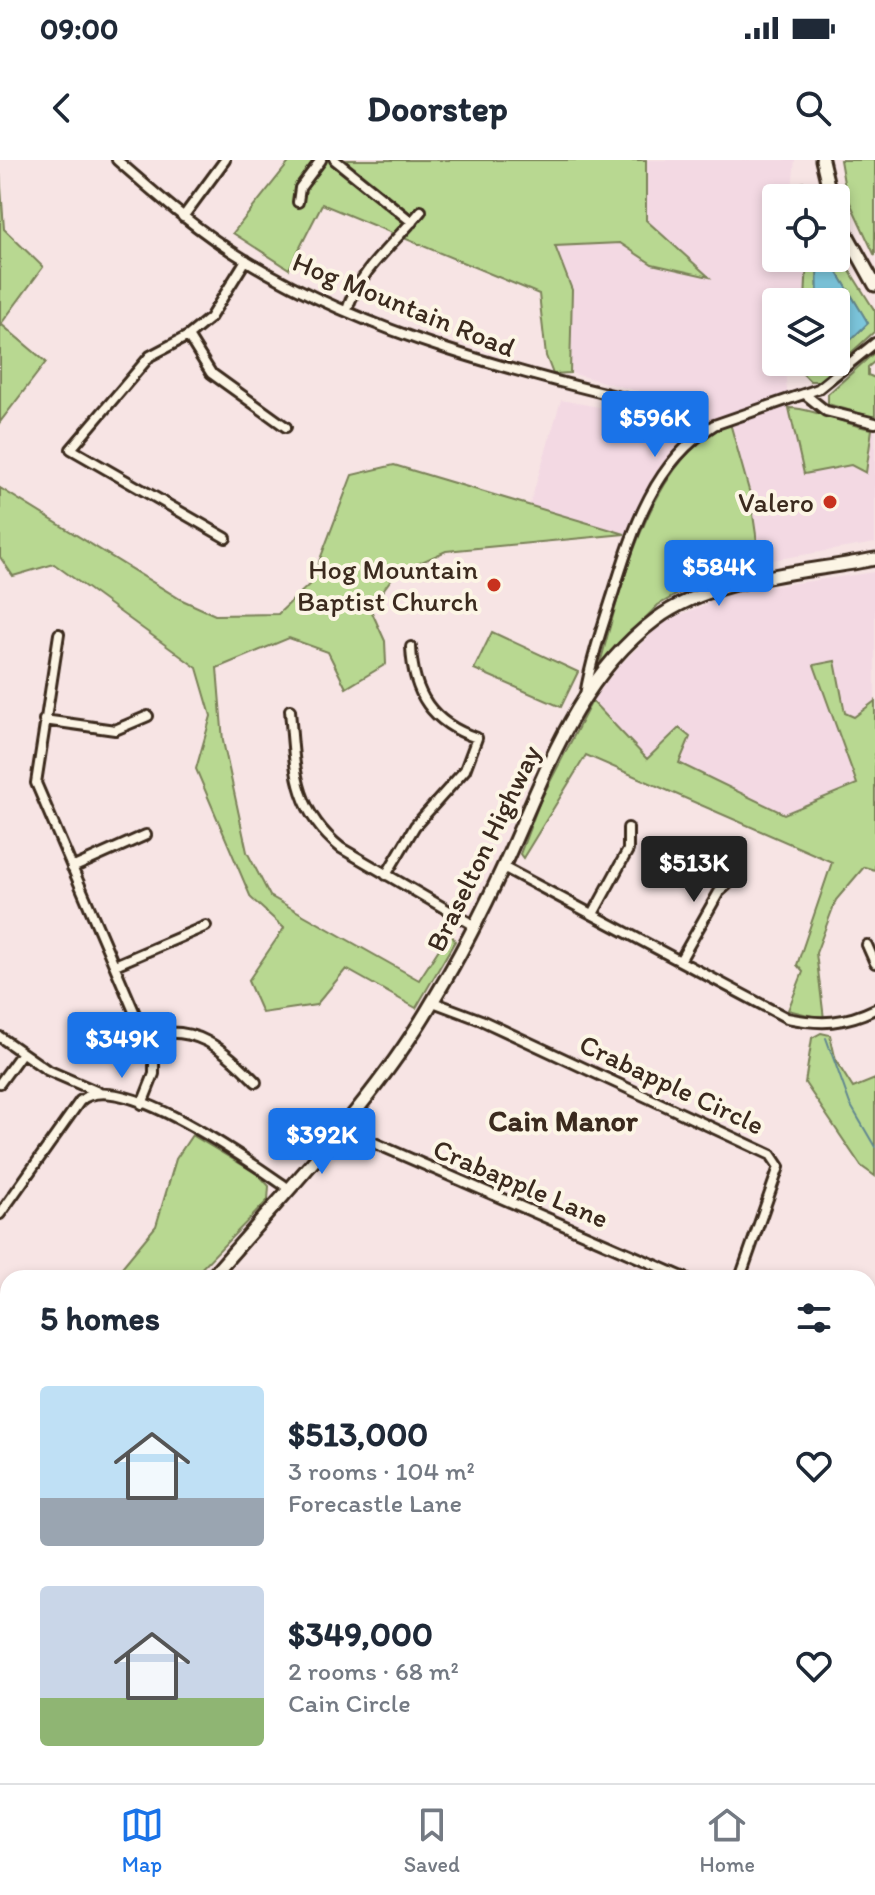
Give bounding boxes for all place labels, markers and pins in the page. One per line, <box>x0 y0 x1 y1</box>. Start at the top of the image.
pin: $596K <box>599 391 711 459</box>
place label: Valero <box>738 485 814 519</box>
marker: Valero <box>821 493 839 511</box>
pin: $584K <box>663 540 775 608</box>
place label: Hog Mountain Baptist Church <box>297 552 478 618</box>
marker: Hog Mountain Baptist Church <box>485 576 503 594</box>
pin: $513K <box>638 836 750 904</box>
pin: $349K <box>66 1012 178 1080</box>
pin: $392K <box>266 1108 378 1176</box>

